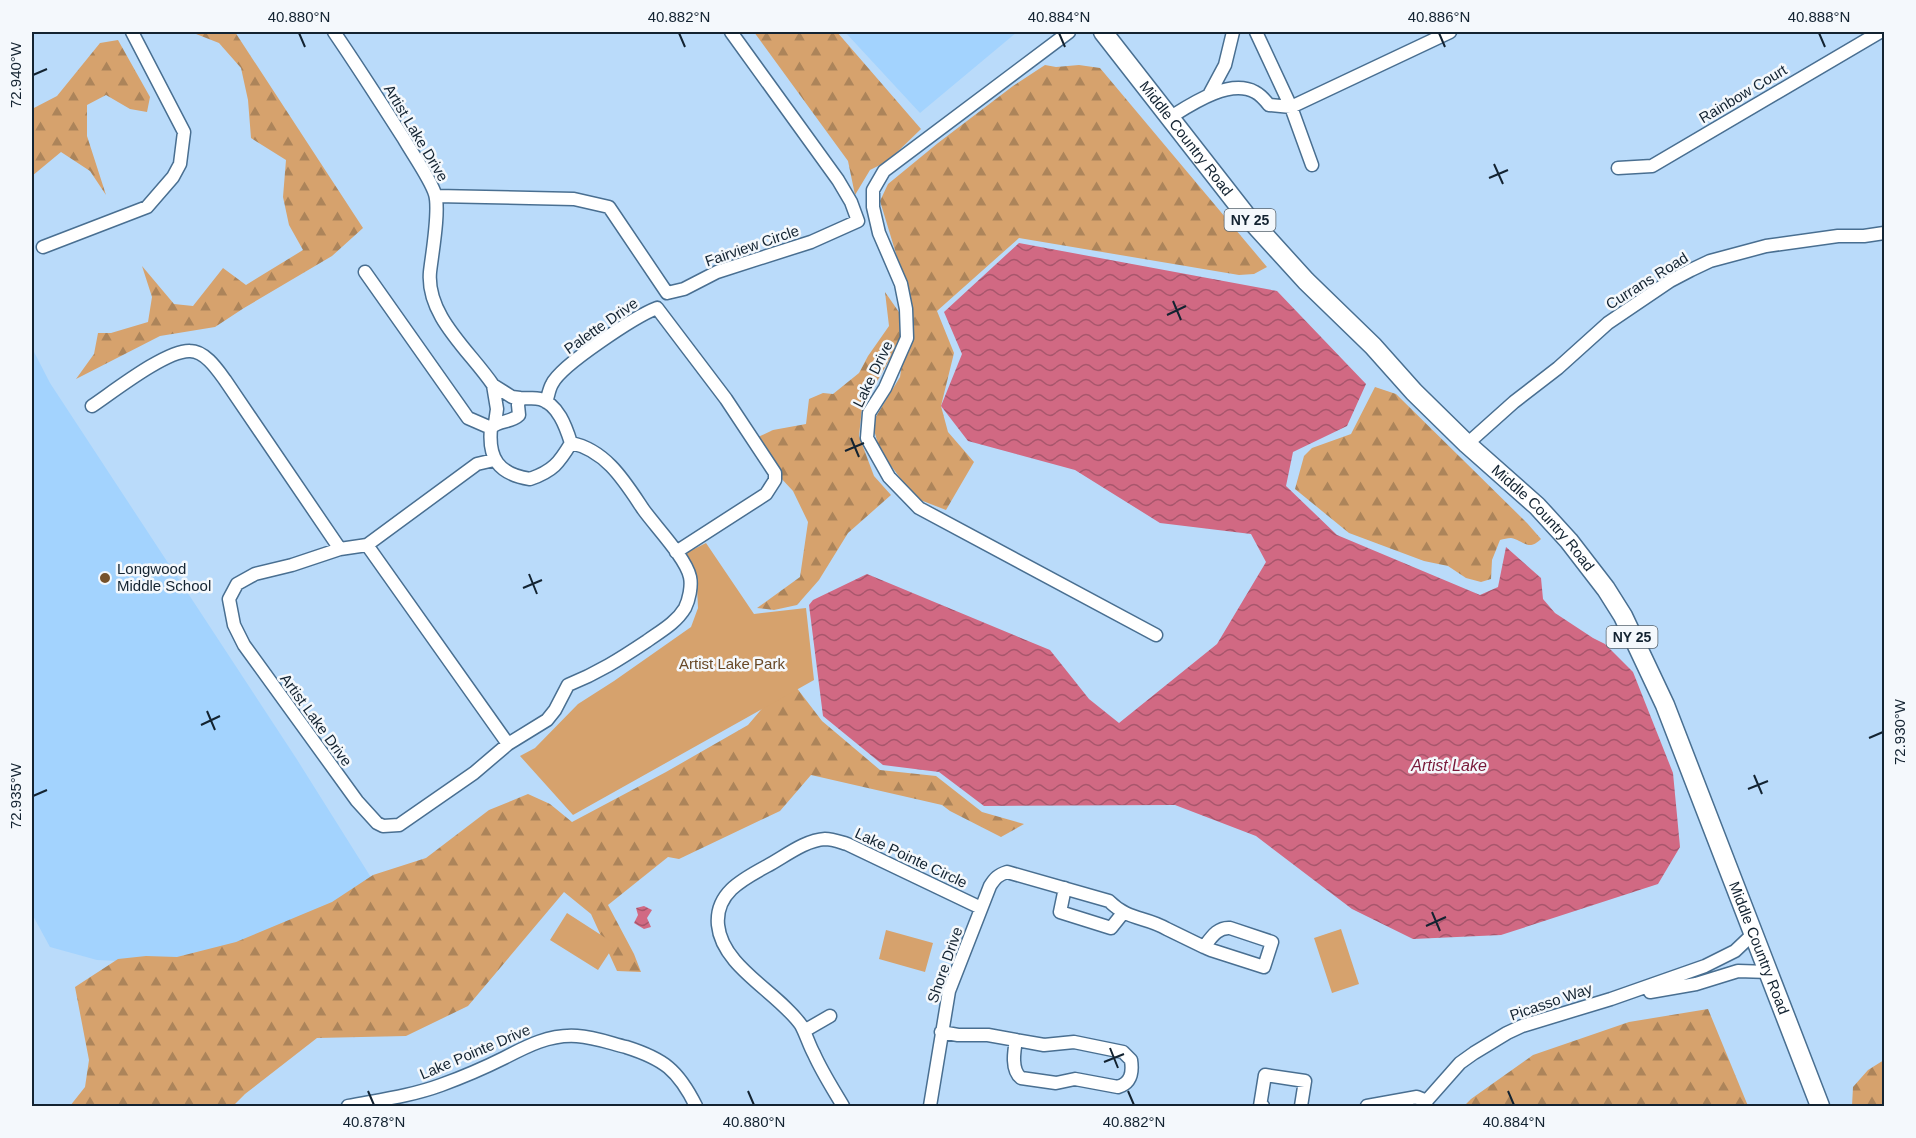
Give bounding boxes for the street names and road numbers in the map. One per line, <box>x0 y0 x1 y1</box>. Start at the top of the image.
street label: Rainbow Court <box>1696 60 1790 126</box>
street label: Middle Country Road <box>1136 77 1237 199</box>
street label: Artist Lake Drive <box>381 81 452 184</box>
road number: NY 25 <box>1224 209 1276 231</box>
street label: Fairview Circle <box>703 221 801 270</box>
street label: Currans Road <box>1603 249 1691 313</box>
street label: Palette Drive <box>561 294 641 357</box>
street label: Lake Drive <box>849 338 896 410</box>
street label: Middle Country Road <box>1489 461 1598 574</box>
road number: NY 25 <box>1606 626 1658 648</box>
street label: Artist Lake Drive <box>277 670 356 769</box>
street label: Lake Pointe Circle <box>852 824 970 891</box>
street label: Middle Country Road <box>1726 879 1793 1017</box>
street label: Shore Drive <box>924 925 965 1005</box>
street label: Picasso Way <box>1507 979 1595 1024</box>
street label: Lake Pointe Drive <box>417 1021 533 1082</box>

